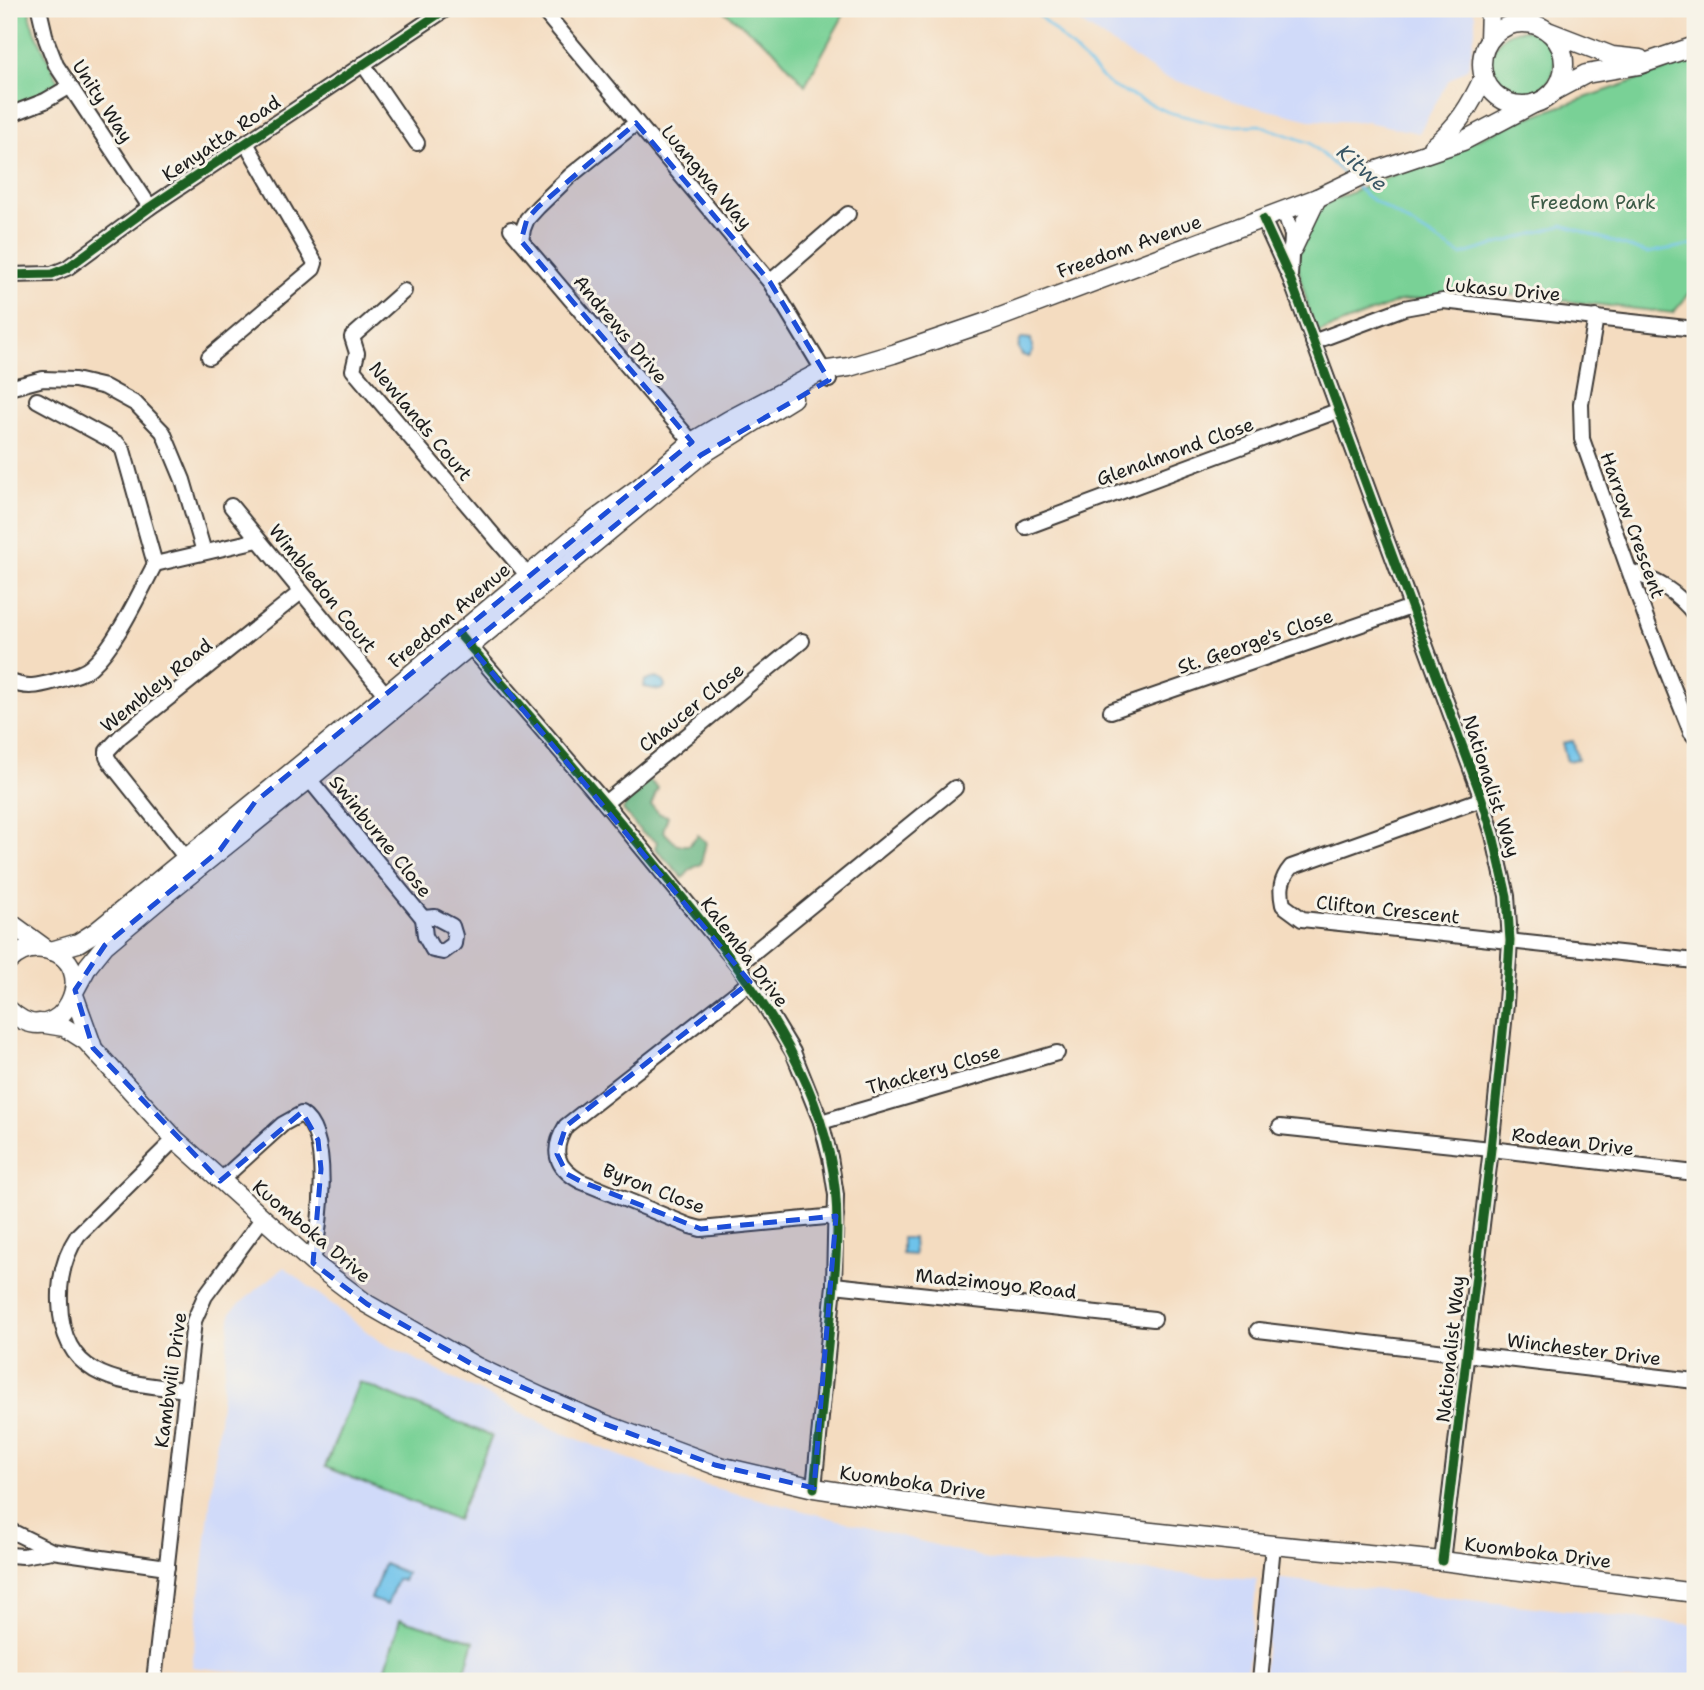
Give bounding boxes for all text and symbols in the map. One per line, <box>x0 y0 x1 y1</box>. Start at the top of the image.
street label: Unity Way <box>66 55 139 148</box>
street label: Kenyatta Road <box>157 90 285 187</box>
street label: Luangwa Way <box>655 120 758 235</box>
water label: Kitwe <box>1331 138 1393 198</box>
park label: Freedom Park <box>1530 190 1656 215</box>
street label: Freedom Avenue <box>1053 209 1205 284</box>
street label: Andrews Drive <box>568 270 673 389</box>
street label: Lukasu Drive <box>1444 272 1562 307</box>
street label: Newlands Court <box>363 356 478 486</box>
street label: Glenalmond Close <box>1093 411 1257 492</box>
street label: Harrow Crescent <box>1594 449 1671 602</box>
street label: Wimbledon Court <box>263 519 382 658</box>
street label: Freedom Avenue <box>383 557 516 674</box>
street label: St. George's Close <box>1174 603 1336 680</box>
street label: Wembley Road <box>95 633 217 738</box>
street label: Chaucer Close <box>633 657 749 758</box>
street label: Nationalist Way <box>1457 712 1526 860</box>
street label: Swinburne Close <box>324 770 438 903</box>
street label: Clifton Crescent <box>1315 890 1461 929</box>
street label: Kalemba Drive <box>695 892 794 1013</box>
street label: Thackery Close <box>863 1038 1003 1101</box>
street label: Rodean Drive <box>1510 1122 1636 1161</box>
street label: Byron Close <box>599 1158 709 1219</box>
street label: Kuomboka Drive <box>247 1174 376 1288</box>
street label: Madzimoyo Road <box>914 1263 1078 1304</box>
street label: Nationalist Way <box>1430 1274 1471 1424</box>
street label: Kambwili Drive <box>149 1311 192 1450</box>
street label: Winchester Drive <box>1505 1328 1663 1371</box>
street label: Kuomboka Drive <box>838 1460 988 1505</box>
street label: Kuomboka Drive <box>1463 1531 1613 1574</box>

